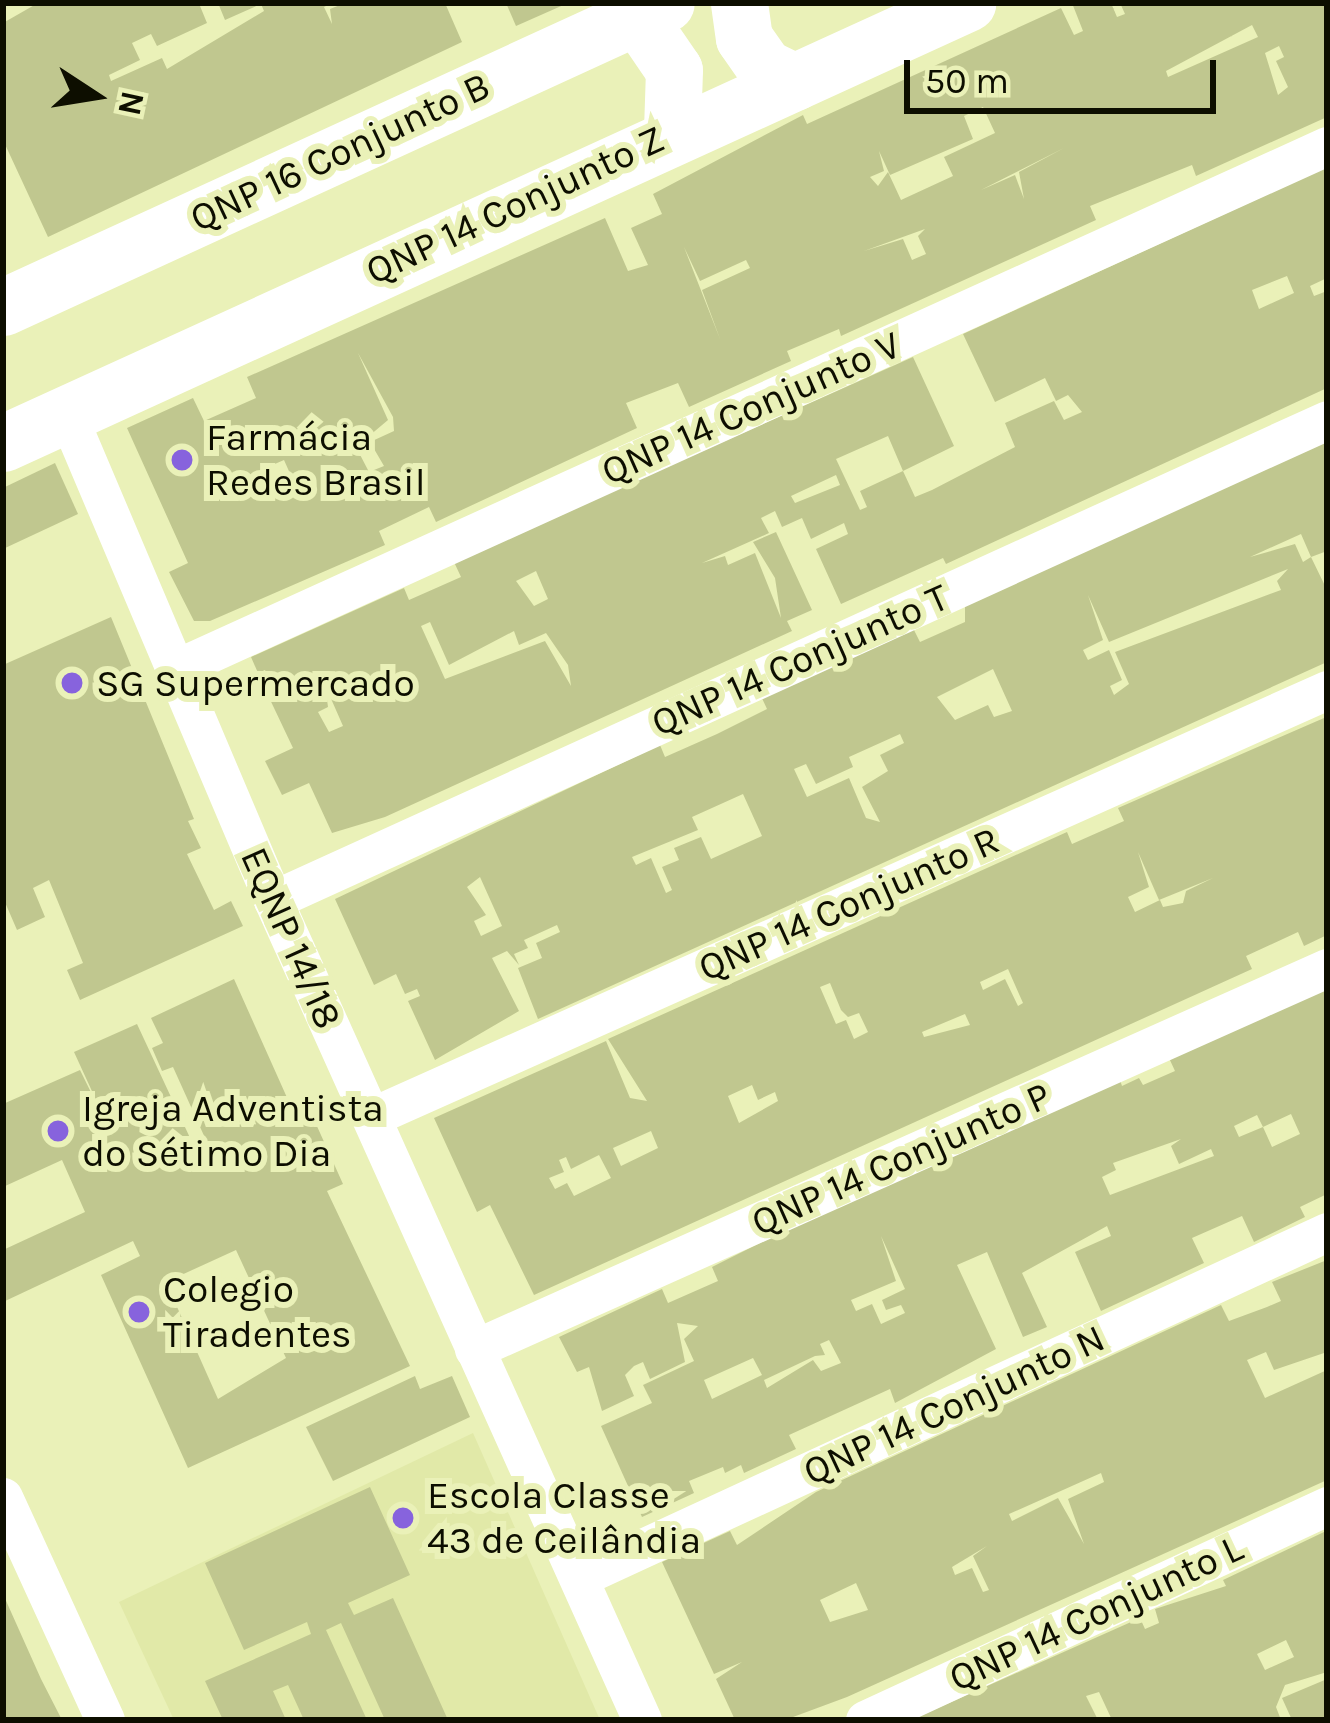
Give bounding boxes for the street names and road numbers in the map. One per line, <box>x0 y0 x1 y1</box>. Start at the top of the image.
street label: QNP 16 Conjunto B <box>183 62 497 242</box>
street label: QNP 14 Conjunto Z <box>359 115 671 295</box>
street label: QNP 14 Conjunto V <box>594 321 908 495</box>
street label: QNP 14 Conjunto T <box>644 574 956 746</box>
street label: QNP 14 Conjunto R <box>691 817 1007 991</box>
street label: EQNP 14/18 <box>230 840 352 1036</box>
street label: QNP 14 Conjunto P <box>744 1072 1058 1246</box>
street label: QNP 14 Conjunto N <box>796 1315 1112 1495</box>
street label: QNP 14 Conjunto L <box>942 1524 1250 1702</box>

